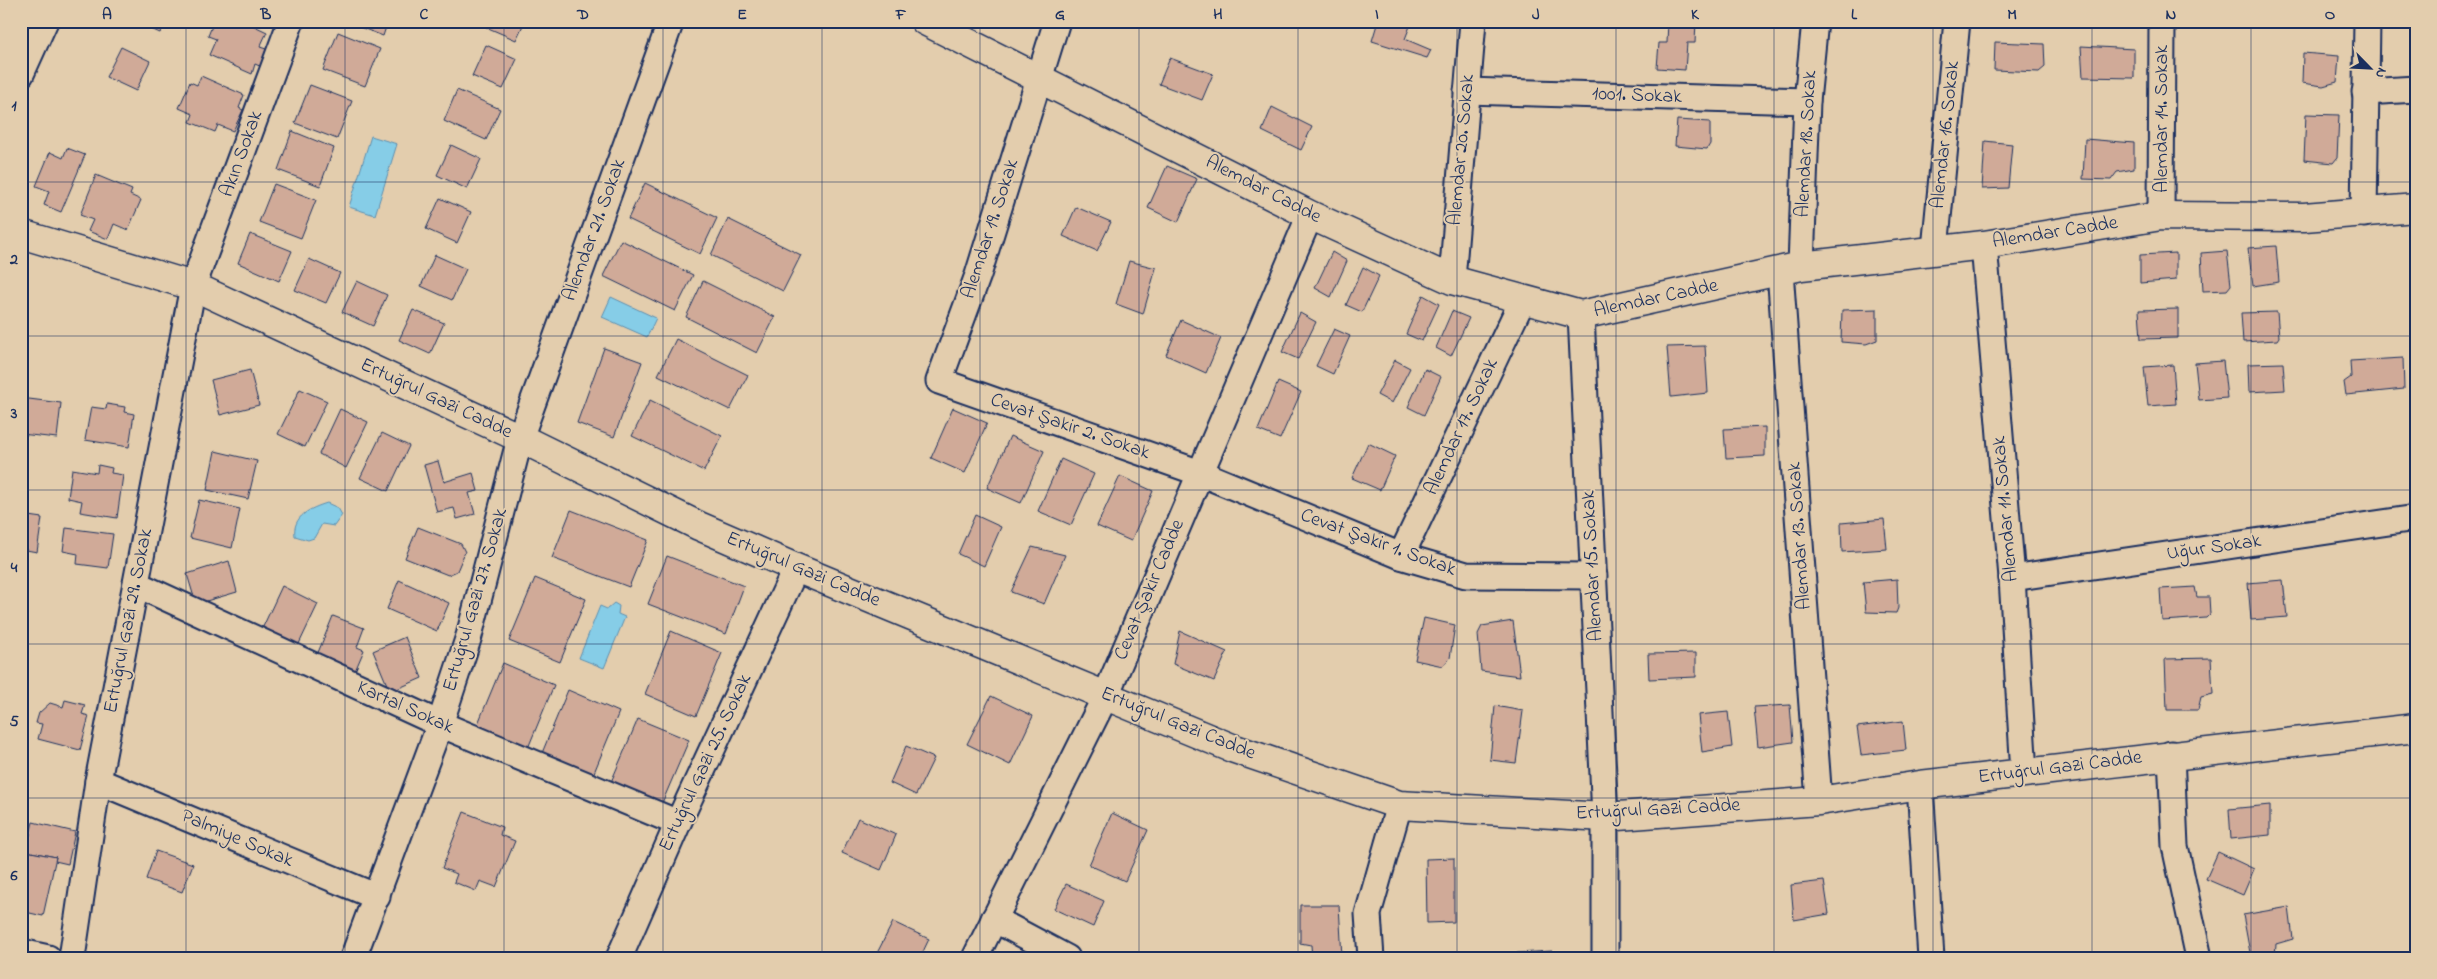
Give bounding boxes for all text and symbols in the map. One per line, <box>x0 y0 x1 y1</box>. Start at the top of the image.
text: A <box>102 3 112 27</box>
text: B <box>260 3 272 27</box>
text: C <box>420 3 429 27</box>
text: D <box>576 3 589 27</box>
text: E <box>737 3 747 27</box>
text: F <box>895 3 907 27</box>
text: G <box>1055 3 1065 27</box>
text: H <box>1213 3 1223 27</box>
text: I <box>1375 3 1379 27</box>
text: J <box>1532 3 1540 27</box>
text: K <box>1691 3 1700 27</box>
text: L <box>1851 3 1858 27</box>
text: M <box>2007 3 2017 27</box>
text: N <box>2166 3 2177 27</box>
text: O <box>2325 3 2336 27</box>
north arrow <box>2344 42 2394 92</box>
street label: Alemdar 14. Sokak <box>2148 45 2177 193</box>
street label: Alemdar 16. Sokak <box>1924 59 1968 210</box>
text: N <box>2369 64 2392 81</box>
street label: Alemdar 18. Sokak <box>1789 69 1825 218</box>
street label: Alemdar 20. Sokak <box>1441 73 1483 227</box>
street label: 1001. Sokak <box>1591 80 1683 112</box>
text: 1 <box>11 94 17 118</box>
street label: Akın Sokak <box>213 106 271 201</box>
street label: Alemdar Cadde <box>1200 148 1326 232</box>
street label: Alemdar 21. Sokak <box>556 154 634 305</box>
street label: Alemdar 19. Sokak <box>955 155 1027 303</box>
street label: Alemdar Cadde <box>1990 209 2120 257</box>
text: 2 <box>9 248 18 272</box>
street label: Alemdar Cadde <box>1591 272 1721 326</box>
street label: Ertuğrul Gazi Cadde <box>355 351 517 448</box>
street label: Alemdar 17. Sokak <box>1418 354 1507 500</box>
street label: Cevat Şakir 2. Sokak <box>986 386 1154 468</box>
text: 3 <box>10 402 18 426</box>
street label: Alemdar 11. Sokak <box>1985 435 2027 583</box>
street label: Alemdar 13. Sokak <box>1780 461 1820 611</box>
street label: Alemdar 15. Sokak <box>1575 489 1611 642</box>
street label: Cevat Şakir 1. Sokak <box>1296 501 1460 585</box>
street label: Ertuğrul Gazi 27. Sokak <box>436 505 517 696</box>
street label: Cevat Şakir Cadde <box>1107 515 1193 665</box>
street label: Ertuğrul Gazi Cadde <box>721 524 885 616</box>
street label: Ertuğrul Gazi 29. Sokak <box>97 526 162 716</box>
street label: Uğur Sokak <box>2165 527 2264 570</box>
text: 4 <box>10 556 18 580</box>
street label: Ertuğrul Gazi 25. Sokak <box>652 669 761 857</box>
street label: Kartal Sokak <box>352 674 458 742</box>
street label: Ertuğrul Gazi Cadde <box>1096 680 1260 769</box>
text: 5 <box>9 710 19 734</box>
street label: Ertuğrul Gazi Cadde <box>1976 744 2144 793</box>
street label: Ertuğrul Gazi Cadde <box>1575 791 1741 830</box>
street label: Palmiye Sokak <box>176 802 298 876</box>
text: 6 <box>9 864 18 888</box>

